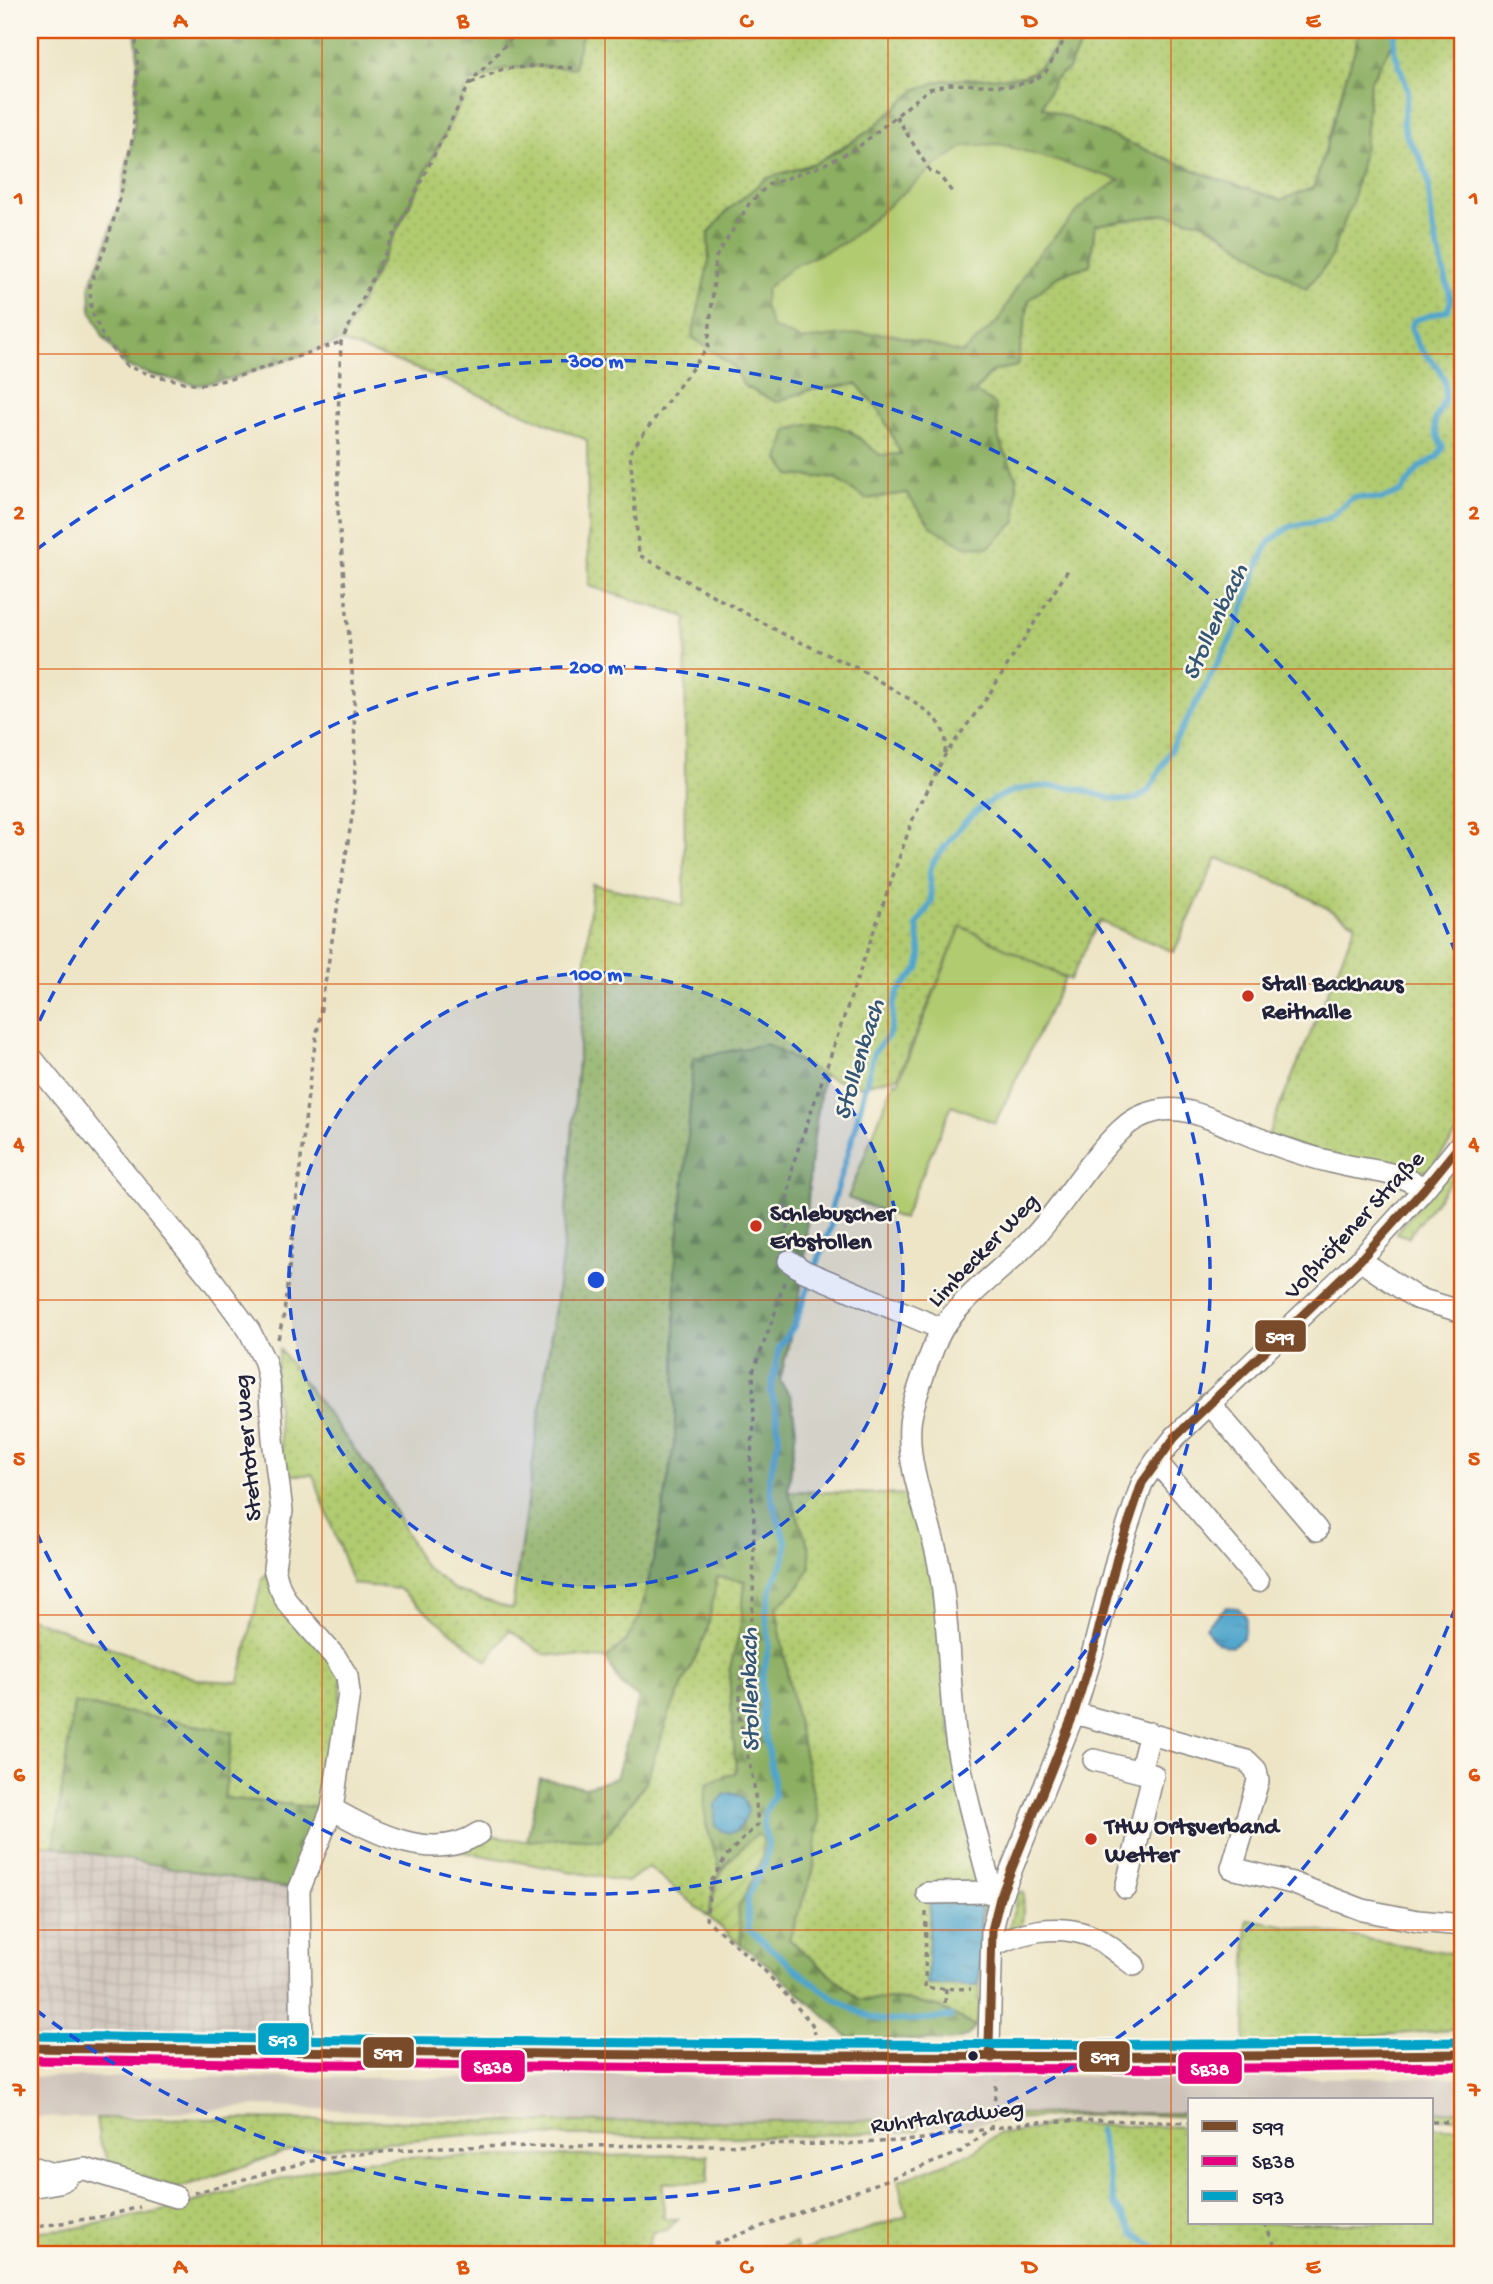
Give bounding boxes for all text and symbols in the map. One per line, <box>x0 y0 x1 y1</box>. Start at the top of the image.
text: A <box>172 9 188 36</box>
text: B <box>456 9 470 36</box>
text: C <box>740 9 755 36</box>
text: D <box>1021 9 1039 36</box>
text: E <box>1306 9 1322 36</box>
text: 1 <box>13 186 24 213</box>
text: 1 <box>1468 186 1479 213</box>
text: 300 m <box>568 351 623 376</box>
text: 2 <box>13 501 25 528</box>
text: 2 <box>1468 501 1480 528</box>
water label: Stollenbach <box>1177 559 1258 686</box>
text: 200 m <box>569 657 623 682</box>
text: 3 <box>12 817 25 844</box>
text: 3 <box>1467 817 1480 844</box>
text: 100 m <box>569 964 622 989</box>
place label: Stall Backhaus Reithalle <box>1261 971 1404 1028</box>
marker: Stall Backhaus Reithalle <box>1240 988 1256 1004</box>
water label: Stollenbach <box>828 995 895 1124</box>
text: 4 <box>13 1132 25 1159</box>
text: 4 <box>1468 1132 1480 1159</box>
street label: Voßhöfener Straße <box>1278 1145 1432 1308</box>
street label: Limbecker Weg <box>923 1188 1046 1315</box>
place label: Schlebuscher Erbstollen <box>770 1201 897 1258</box>
marker: Schlebuscher Erbstollen <box>748 1218 764 1234</box>
centre of rings <box>584 1268 608 1292</box>
line badge: 599 <box>1254 1319 1307 1353</box>
text: 599 <box>1265 1328 1295 1351</box>
street label: Stetroter Weg <box>229 1373 270 1522</box>
text: 5 <box>13 1447 25 1474</box>
text: 5 <box>1468 1447 1480 1474</box>
water label: Stollenbach <box>736 1626 769 1752</box>
text: 6 <box>13 1763 26 1790</box>
text: 6 <box>1468 1763 1481 1790</box>
place label: THW Ortsverband Wetter <box>1103 1814 1281 1871</box>
marker: THW Ortsverband Wetter <box>1083 1831 1099 1847</box>
line badge: 593 <box>257 2022 310 2056</box>
text: 593 <box>268 2031 298 2054</box>
line badge: 599 <box>362 2036 415 2069</box>
line badge: 599 <box>1078 2040 1131 2073</box>
text: 599 <box>373 2044 403 2067</box>
text: 599 <box>1090 2048 1120 2071</box>
line badge: SB38 <box>460 2049 526 2083</box>
unlabelled marker <box>966 2049 980 2063</box>
line badge: SB38 <box>1177 2051 1243 2085</box>
text: SB38 <box>474 2058 513 2081</box>
text: SB38 <box>1191 2060 1230 2083</box>
text: 7 <box>12 2078 26 2105</box>
text: 7 <box>1467 2078 1481 2105</box>
street label: Ruhrtalradweg <box>869 2095 1026 2142</box>
legend <box>1188 2098 1434 2224</box>
text: 599 <box>1252 2118 1285 2143</box>
text: SB38 <box>1252 2152 1295 2177</box>
text: 593 <box>1252 2188 1284 2213</box>
text: A <box>172 2255 188 2282</box>
text: B <box>456 2255 470 2282</box>
text: C <box>740 2255 755 2282</box>
text: D <box>1021 2255 1039 2282</box>
text: E <box>1306 2255 1322 2282</box>

